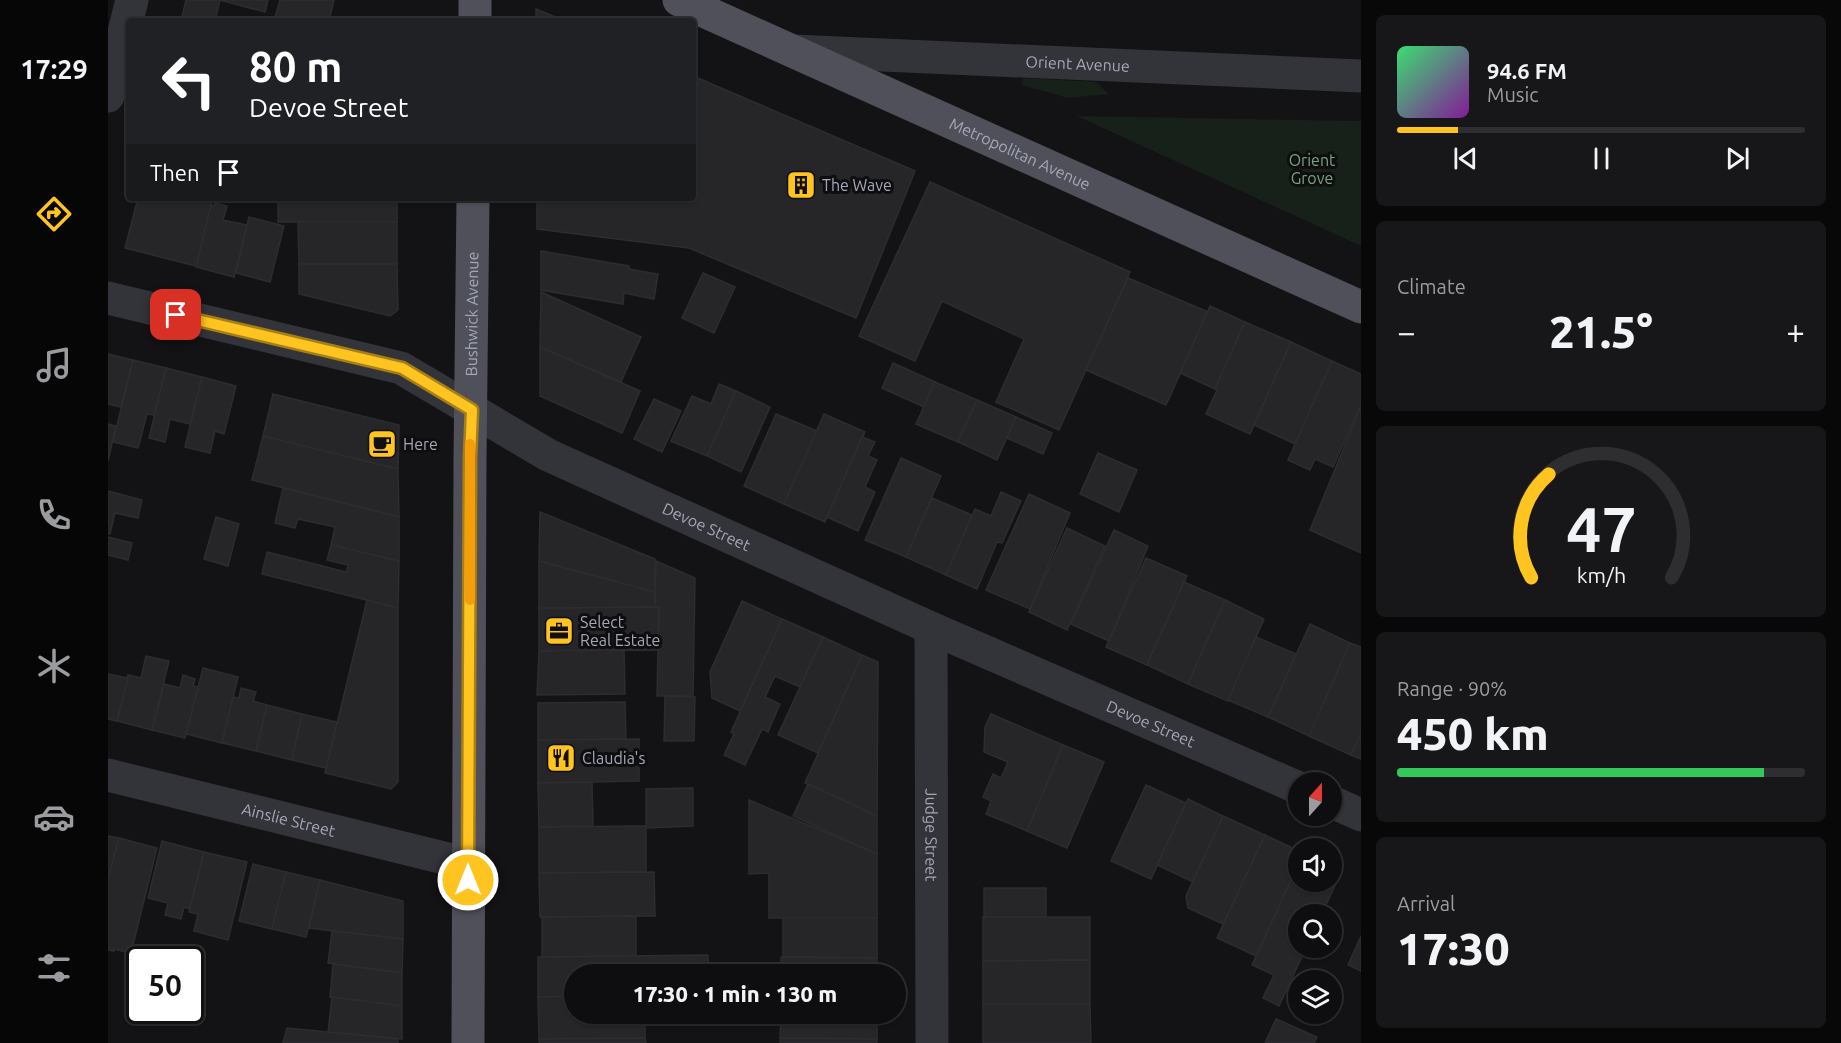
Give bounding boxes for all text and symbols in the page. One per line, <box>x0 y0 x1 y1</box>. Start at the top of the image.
icon: left <box>150 42 228 120</box>
text: 80 m <box>249 43 343 90</box>
street label: Orient Avenue <box>1025 52 1130 75</box>
text: 17:29 <box>20 54 88 84</box>
text: 94.6 FM <box>1487 58 1567 83</box>
text: Music <box>1487 83 1539 106</box>
text: Devoe Street <box>249 92 408 122</box>
street label: Metropolitan Avenue <box>947 114 1093 193</box>
icon: previous <box>1449 142 1482 175</box>
icon: pause <box>1585 142 1618 175</box>
icon: next <box>1721 142 1754 175</box>
park label: Orient Grove <box>1289 151 1336 187</box>
icon: arrive <box>212 156 245 189</box>
text: Then <box>150 160 200 185</box>
building icon: The Wave <box>785 169 817 201</box>
place label: The Wave <box>822 176 892 194</box>
icon: directions <box>33 193 75 235</box>
street label: Bushwick Avenue <box>462 251 481 377</box>
text: Climate <box>1397 275 1466 298</box>
pin <box>150 289 201 340</box>
icon: arrive <box>159 298 192 331</box>
text: 21.5° <box>1549 306 1653 357</box>
text: − <box>1397 313 1416 350</box>
text: + <box>1786 313 1805 350</box>
icon: music <box>33 344 75 386</box>
cafe icon: Here <box>366 428 398 460</box>
place label: Here <box>403 435 438 453</box>
icon: phone <box>33 494 75 536</box>
text: 47 <box>1566 495 1636 565</box>
street label: Devoe Street <box>660 499 754 555</box>
text: km/h <box>1576 564 1626 588</box>
place label: Select Real Estate <box>580 613 660 649</box>
office icon: Select Real Estate <box>543 615 575 647</box>
icon: climate <box>33 645 75 687</box>
text: Range · 90% <box>1397 677 1507 700</box>
street label: Devoe Street <box>1104 696 1198 751</box>
text: 450 km <box>1397 708 1549 759</box>
restaurant icon: Claudia's <box>545 742 577 774</box>
place label: Claudia's <box>582 749 645 767</box>
north arrow <box>1288 772 1342 826</box>
map controls <box>1288 772 1342 1024</box>
street label: Judge Street <box>922 789 941 882</box>
icon: car <box>33 796 75 838</box>
street label: Ainslie Street <box>240 799 338 840</box>
button: sound <box>1288 838 1342 892</box>
position arrow <box>436 848 500 912</box>
text: Arrival <box>1397 892 1455 915</box>
button: search <box>1288 904 1342 958</box>
text: 17:30 <box>1397 923 1510 974</box>
speed limit sign: 50 <box>126 946 204 1024</box>
icon: filters <box>33 947 75 989</box>
button: layers <box>1288 970 1342 1024</box>
text: 17:30 · 1 min · 130 m <box>633 981 837 1006</box>

